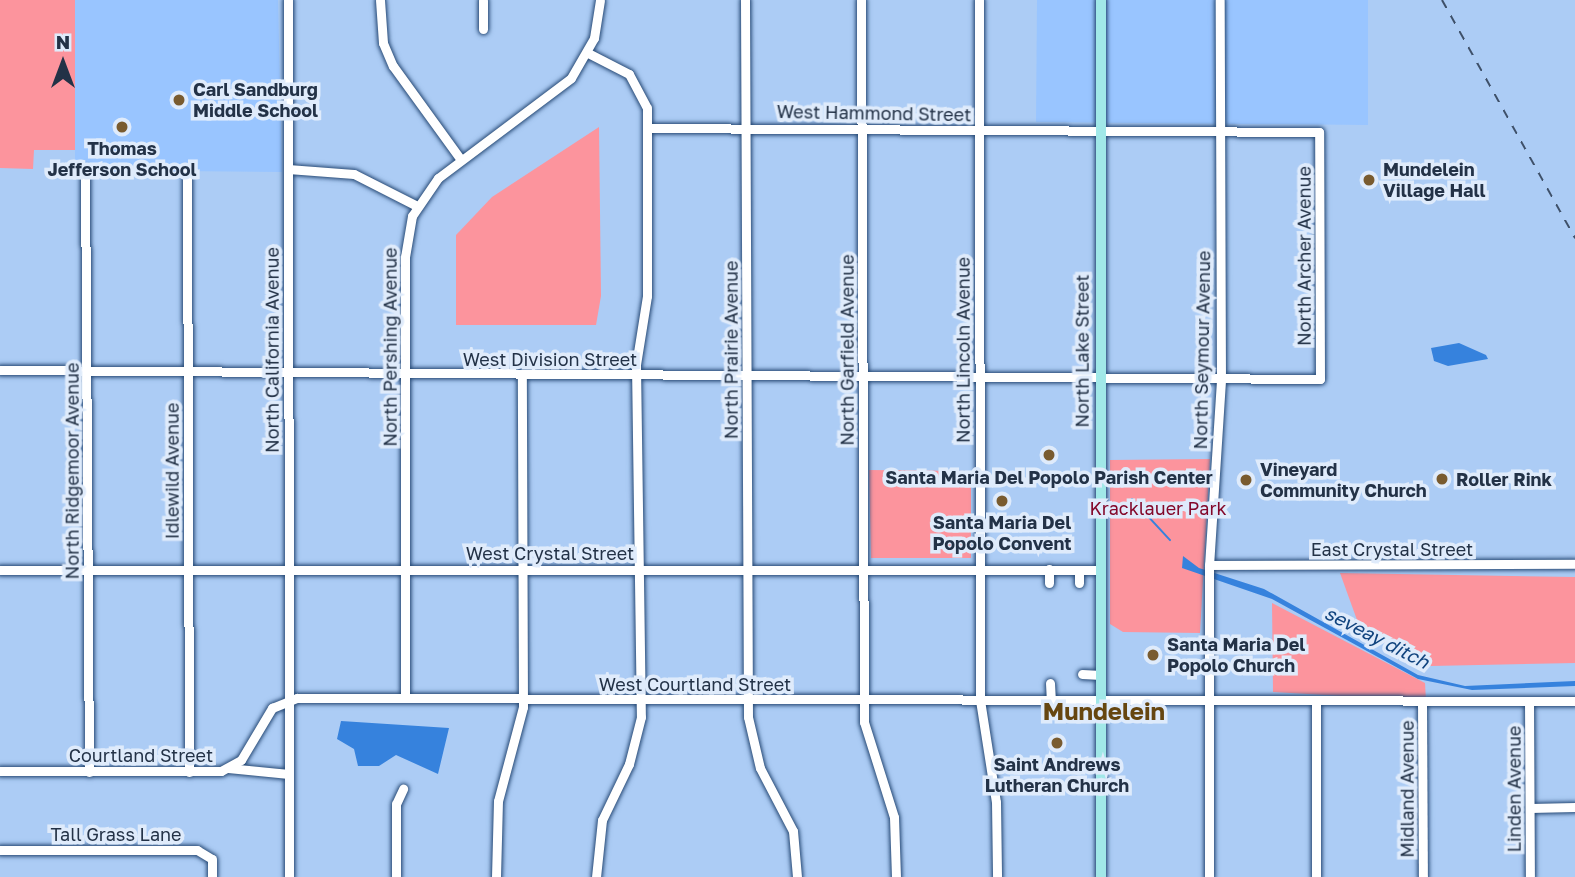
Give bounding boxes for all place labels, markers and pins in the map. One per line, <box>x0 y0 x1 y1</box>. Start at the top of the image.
place label: Carl Sandburg Middle School <box>193 79 318 122</box>
marker: Carl Sandburg Middle School <box>171 92 187 108</box>
marker: Thomas Jefferson School <box>114 119 130 135</box>
place label: Thomas Jefferson School <box>47 138 197 180</box>
place label: Mundelein Village Hall <box>1383 159 1486 202</box>
marker: Mundelein Village Hall <box>1361 172 1377 188</box>
marker: Santa Maria Del Popolo Parish Center <box>1041 447 1057 463</box>
place label: Vineyard Community Church <box>1260 459 1427 502</box>
place label: Santa Maria Del Popolo Parish Center <box>885 466 1213 488</box>
place label: Roller Rink <box>1456 468 1552 490</box>
marker: Roller Rink <box>1434 471 1450 487</box>
marker: Vineyard Community Church <box>1238 472 1254 488</box>
marker: Santa Maria Del Popolo Convent <box>994 493 1010 509</box>
place label: Santa Maria Del Popolo Convent <box>932 512 1072 554</box>
place label: Santa Maria Del Popolo Church <box>1167 634 1305 676</box>
marker: Santa Maria Del Popolo Church <box>1145 647 1161 663</box>
marker: Saint Andrews Lutheran Church <box>1049 735 1065 751</box>
place label: Saint Andrews Lutheran Church <box>985 754 1129 796</box>

